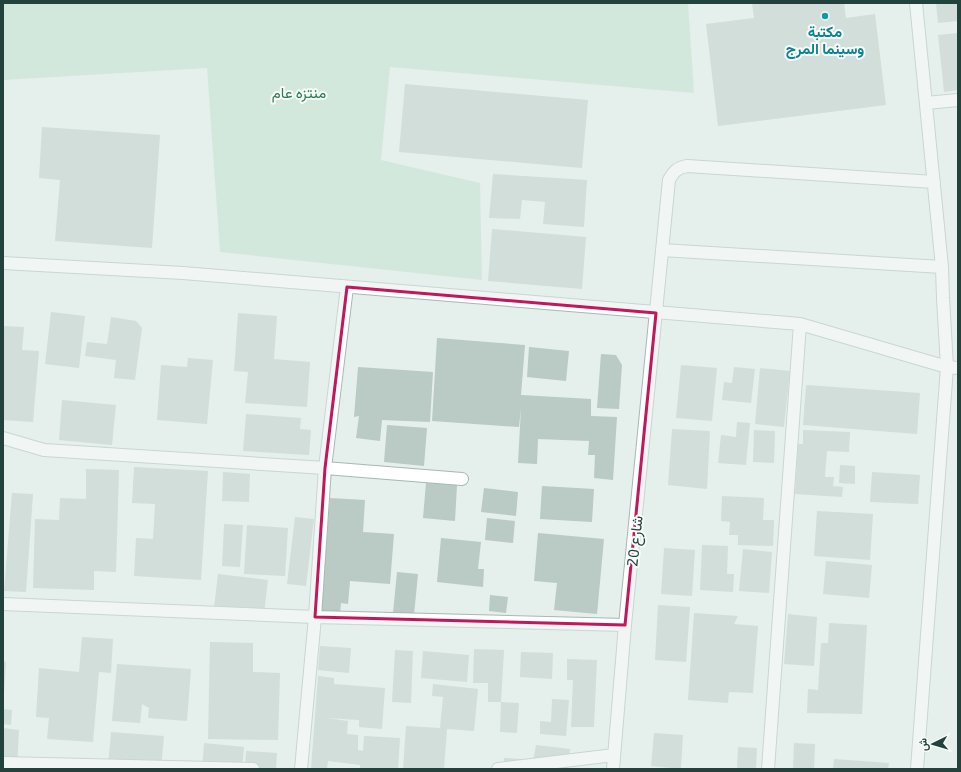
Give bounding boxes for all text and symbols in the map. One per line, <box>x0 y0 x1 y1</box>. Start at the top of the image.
marker: مكتبة وسينما المرج <box>820 11 830 21</box>
place label: مكتبة وسينما المرج <box>786 22 864 59</box>
park label: منتزه عام <box>272 83 326 103</box>
street label: شارع 20 <box>622 515 649 568</box>
north arrow <box>913 724 953 764</box>
text: ش <box>915 738 931 752</box>

